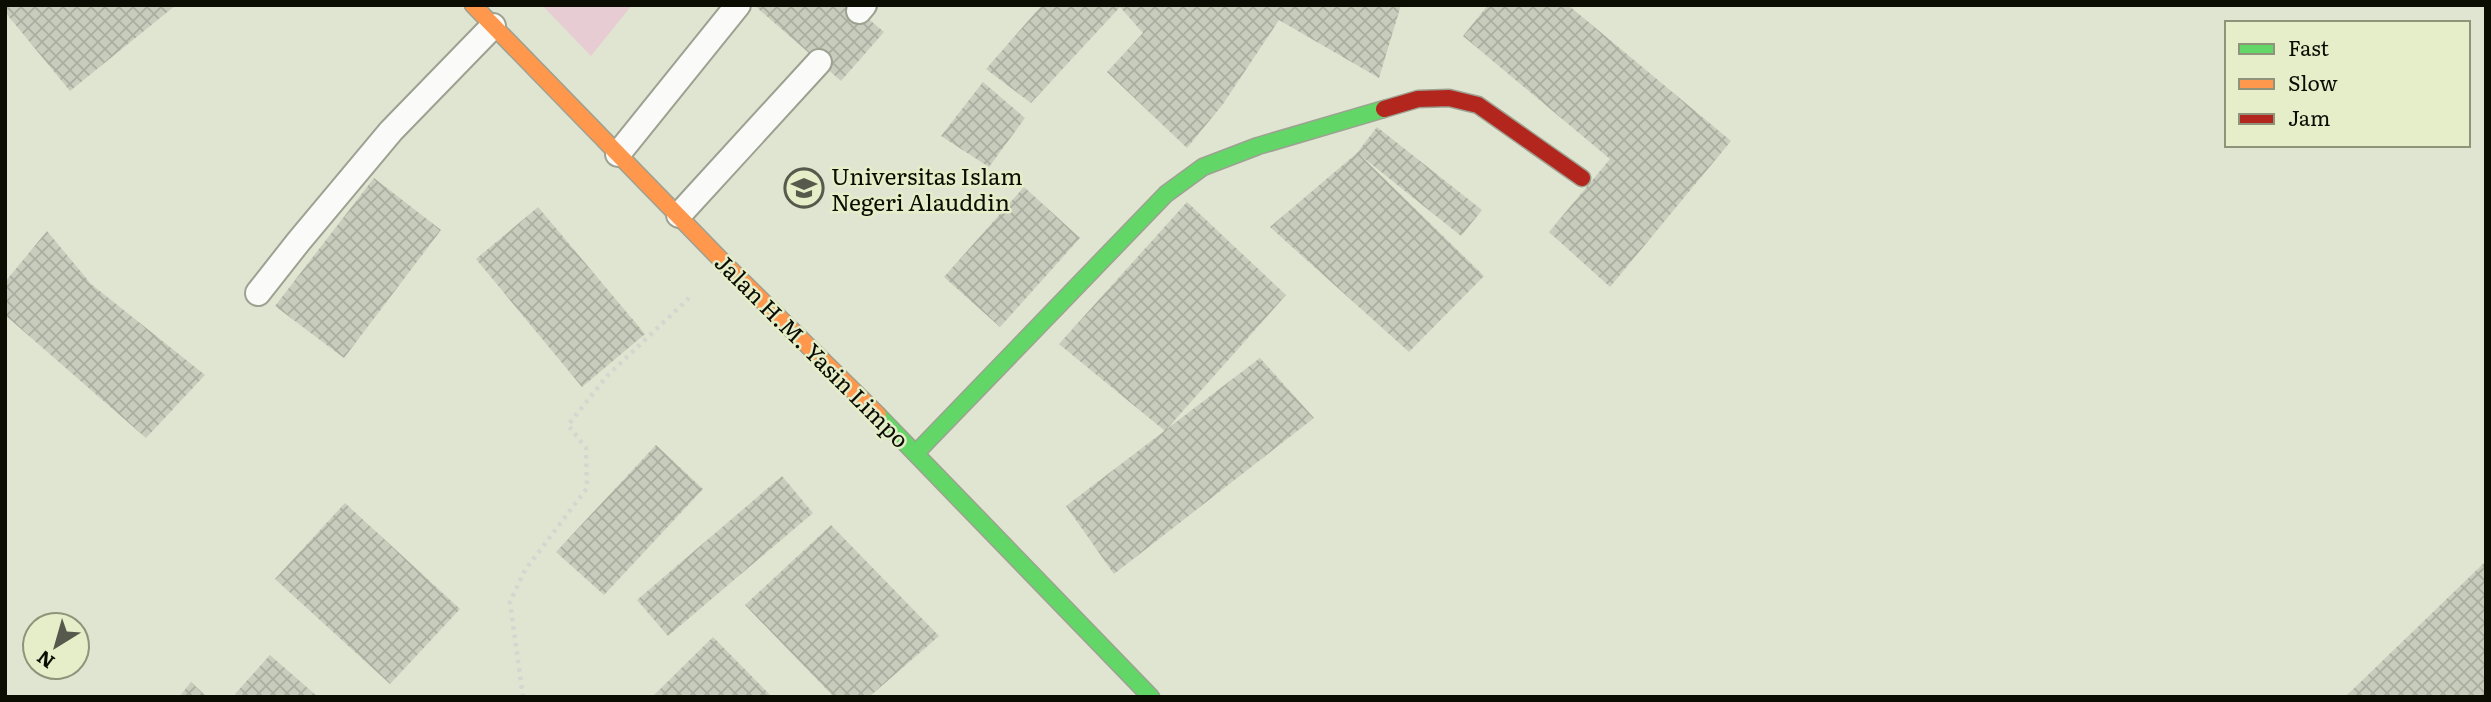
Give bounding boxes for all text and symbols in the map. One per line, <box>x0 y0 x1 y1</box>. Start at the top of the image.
legend <box>2225 21 2470 147</box>
text: Fast <box>2288 31 2329 62</box>
text: Slow <box>2288 66 2338 97</box>
text: Jam <box>2288 101 2330 132</box>
place label: Universitas Islam Negeri Alauddin <box>831 158 1023 218</box>
school or university icon: Universitas Islam Negeri Alauddin <box>783 167 825 209</box>
street label: Jalan H.M. Yasin Limpo <box>708 245 918 455</box>
north arrow <box>21 611 91 681</box>
text: N <box>30 644 60 676</box>

